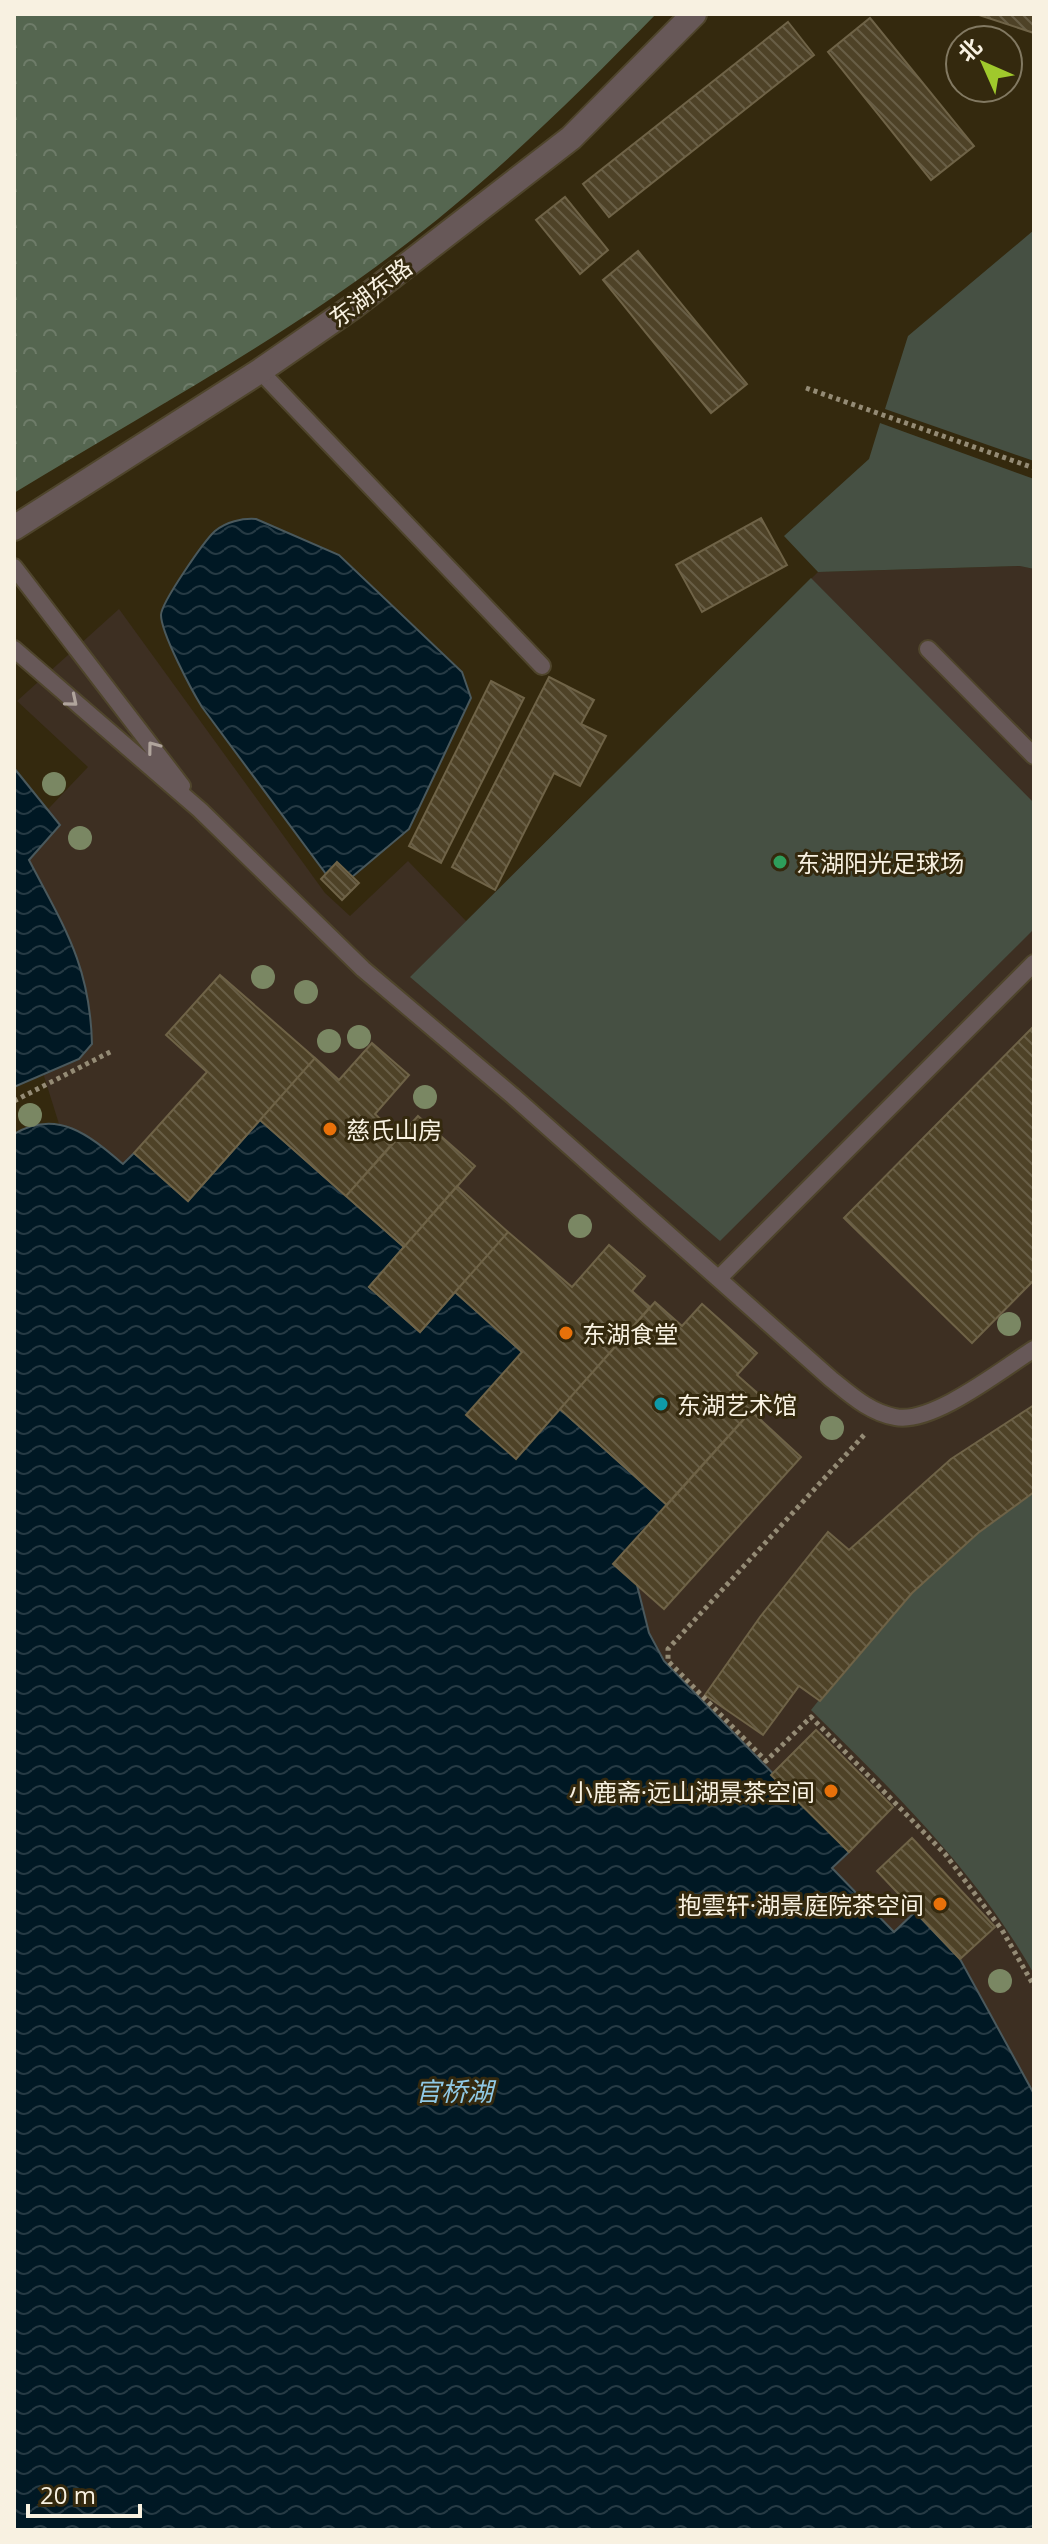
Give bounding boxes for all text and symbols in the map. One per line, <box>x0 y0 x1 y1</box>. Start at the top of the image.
north arrow <box>944 24 1024 104</box>
text: 北 <box>951 31 988 68</box>
street label: 东湖东路 <box>322 250 418 334</box>
one-way arrow <box>63 691 77 706</box>
one-way arrow <box>148 742 163 756</box>
place label: 东湖阳光足球场 <box>796 846 964 879</box>
marker: 东湖阳光足球场 <box>771 853 789 871</box>
place label: 慈氏山房 <box>346 1113 442 1146</box>
marker: 慈氏山房 <box>321 1120 339 1138</box>
place label: 东湖食堂 <box>582 1317 678 1350</box>
marker: 东湖食堂 <box>557 1324 575 1342</box>
place label: 东湖艺术馆 <box>677 1388 797 1421</box>
marker: 东湖艺术馆 <box>652 1395 670 1413</box>
place label: 小鹿斋·远山湖景茶空间 <box>569 1775 815 1808</box>
marker: 小鹿斋·远山湖景茶空间 <box>822 1782 840 1800</box>
place label: 抱雲轩·湖景庭院茶空间 <box>678 1888 924 1921</box>
marker: 抱雲轩·湖景庭院茶空间 <box>931 1895 949 1913</box>
water label: 官桥湖 <box>415 2073 497 2109</box>
scale bar <box>28 2468 140 2518</box>
text: 20 m <box>40 2478 96 2511</box>

